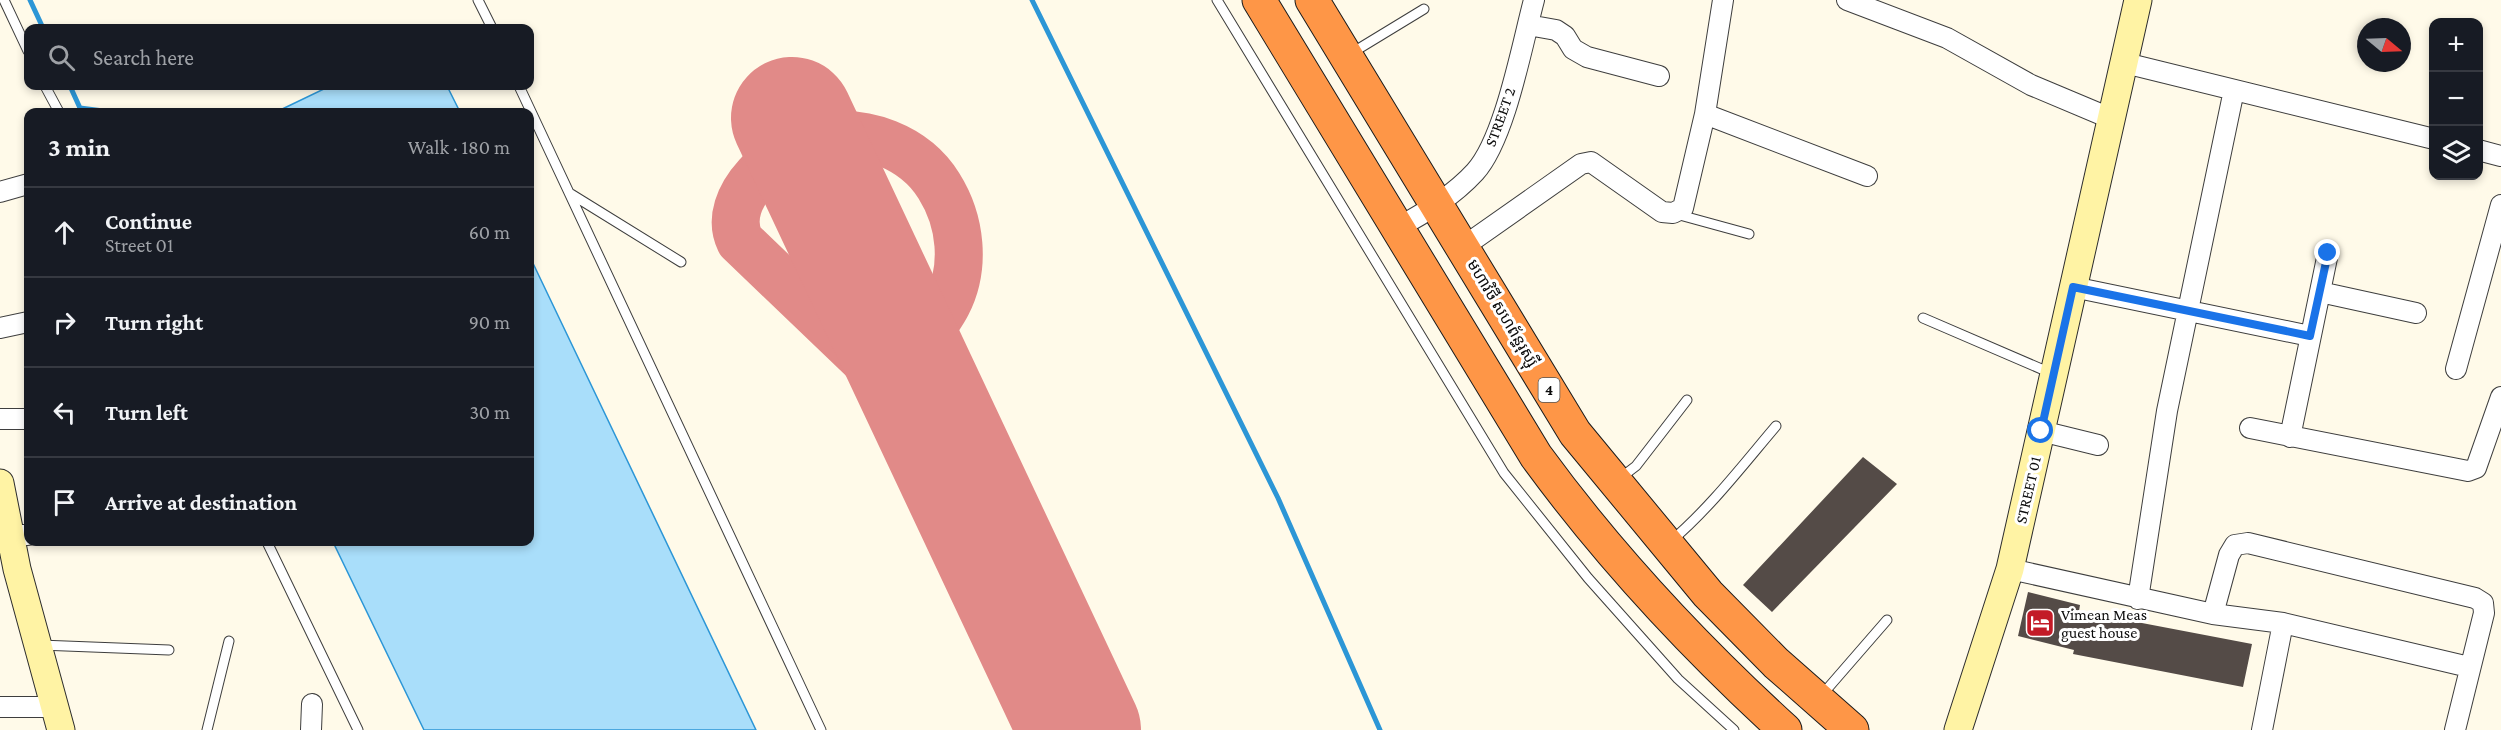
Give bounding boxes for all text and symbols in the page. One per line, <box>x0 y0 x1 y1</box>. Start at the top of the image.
north arrow <box>2357 18 2411 72</box>
map controls <box>2429 18 2483 180</box>
button: + <box>2429 18 2483 72</box>
search box <box>24 24 534 90</box>
icon: search <box>45 41 78 74</box>
text: Search here <box>93 45 194 70</box>
button: − <box>2429 72 2483 126</box>
street label: STREET 2 <box>1481 85 1519 149</box>
button: layers <box>2429 126 2483 180</box>
text: 3 min <box>48 133 110 162</box>
text: Walk · 180 m <box>408 136 510 158</box>
text: Continue <box>105 209 192 234</box>
icon: ahead <box>48 216 81 249</box>
text: 60 m <box>469 221 510 243</box>
text: Street 01 <box>105 234 174 256</box>
route end <box>2314 239 2340 265</box>
street label: មហាវិថី សហព័ន្ធរុស្ស៊ី <box>1459 255 1544 373</box>
icon: right <box>48 306 81 339</box>
text: Turn right <box>105 310 203 335</box>
text: 90 m <box>469 311 510 333</box>
road number: 4 <box>1538 378 1560 402</box>
icon: left <box>48 396 81 429</box>
text: Turn left <box>105 400 188 425</box>
text: 30 m <box>469 401 510 423</box>
route start <box>2027 417 2053 443</box>
street label: STREET 01 <box>2012 455 2044 525</box>
icon: arrive <box>48 486 81 519</box>
text: Arrive at destination <box>105 490 297 515</box>
place label: Vimean Meas guest house <box>2061 606 2147 642</box>
hotel icon: Vimean Meas guest house <box>2024 607 2056 639</box>

